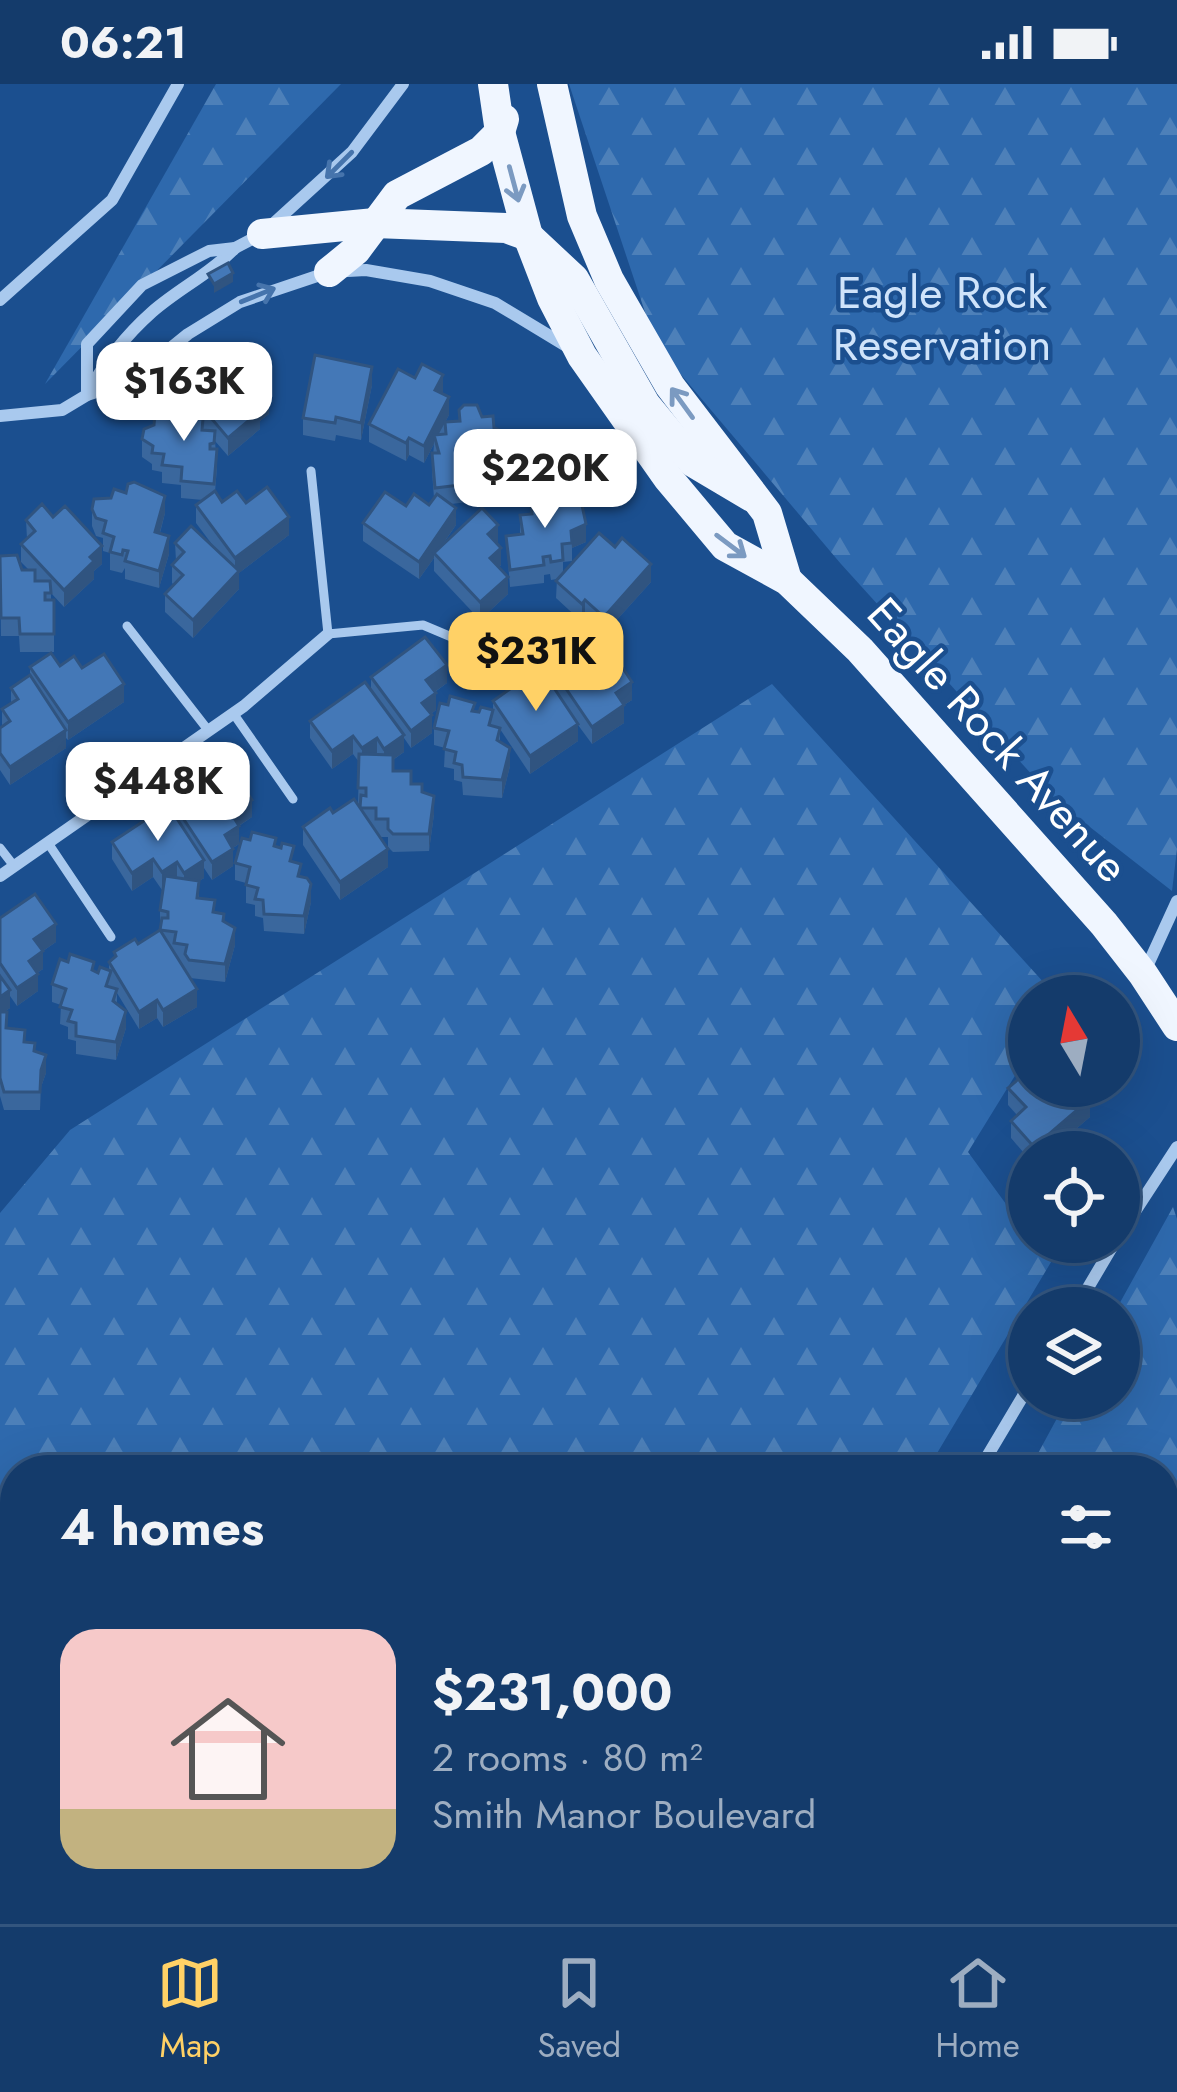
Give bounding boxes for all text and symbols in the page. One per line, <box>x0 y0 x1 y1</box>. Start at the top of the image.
text: 06:21 <box>60 10 187 75</box>
one-way arrow <box>325 150 354 179</box>
one-way arrow <box>504 164 526 202</box>
park label: Eagle Rock Reservation <box>833 260 1051 377</box>
one-way arrow <box>239 283 276 304</box>
pin: $163K <box>100 342 268 444</box>
text: $163K <box>123 352 245 409</box>
one-way arrow <box>670 387 696 420</box>
pin: $220K <box>461 429 629 531</box>
text: $220K <box>481 439 609 496</box>
one-way arrow <box>714 532 746 558</box>
street label: Eagle Rock Avenue <box>852 583 1144 897</box>
pin: $231K <box>452 612 620 714</box>
text: $231K <box>475 622 597 679</box>
pin: $448K <box>74 742 242 844</box>
text: $448K <box>93 752 223 809</box>
north arrow <box>1008 975 1140 1107</box>
map controls <box>1008 975 1140 1419</box>
button: locate <box>1008 1131 1140 1263</box>
button: layers <box>1008 1287 1140 1419</box>
text: 4 homes <box>60 1490 264 1564</box>
icon: filters <box>1053 1494 1119 1560</box>
text: $231,000 <box>432 1655 673 1729</box>
icon: home <box>156 1677 300 1821</box>
text: 2 rooms · 80 m² <box>432 1729 703 1786</box>
text: Smith Manor Boulevard <box>432 1786 816 1843</box>
tab: Map <box>157 1950 223 2069</box>
tab: Saved <box>537 1950 621 2069</box>
tab: Home <box>935 1950 1020 2069</box>

